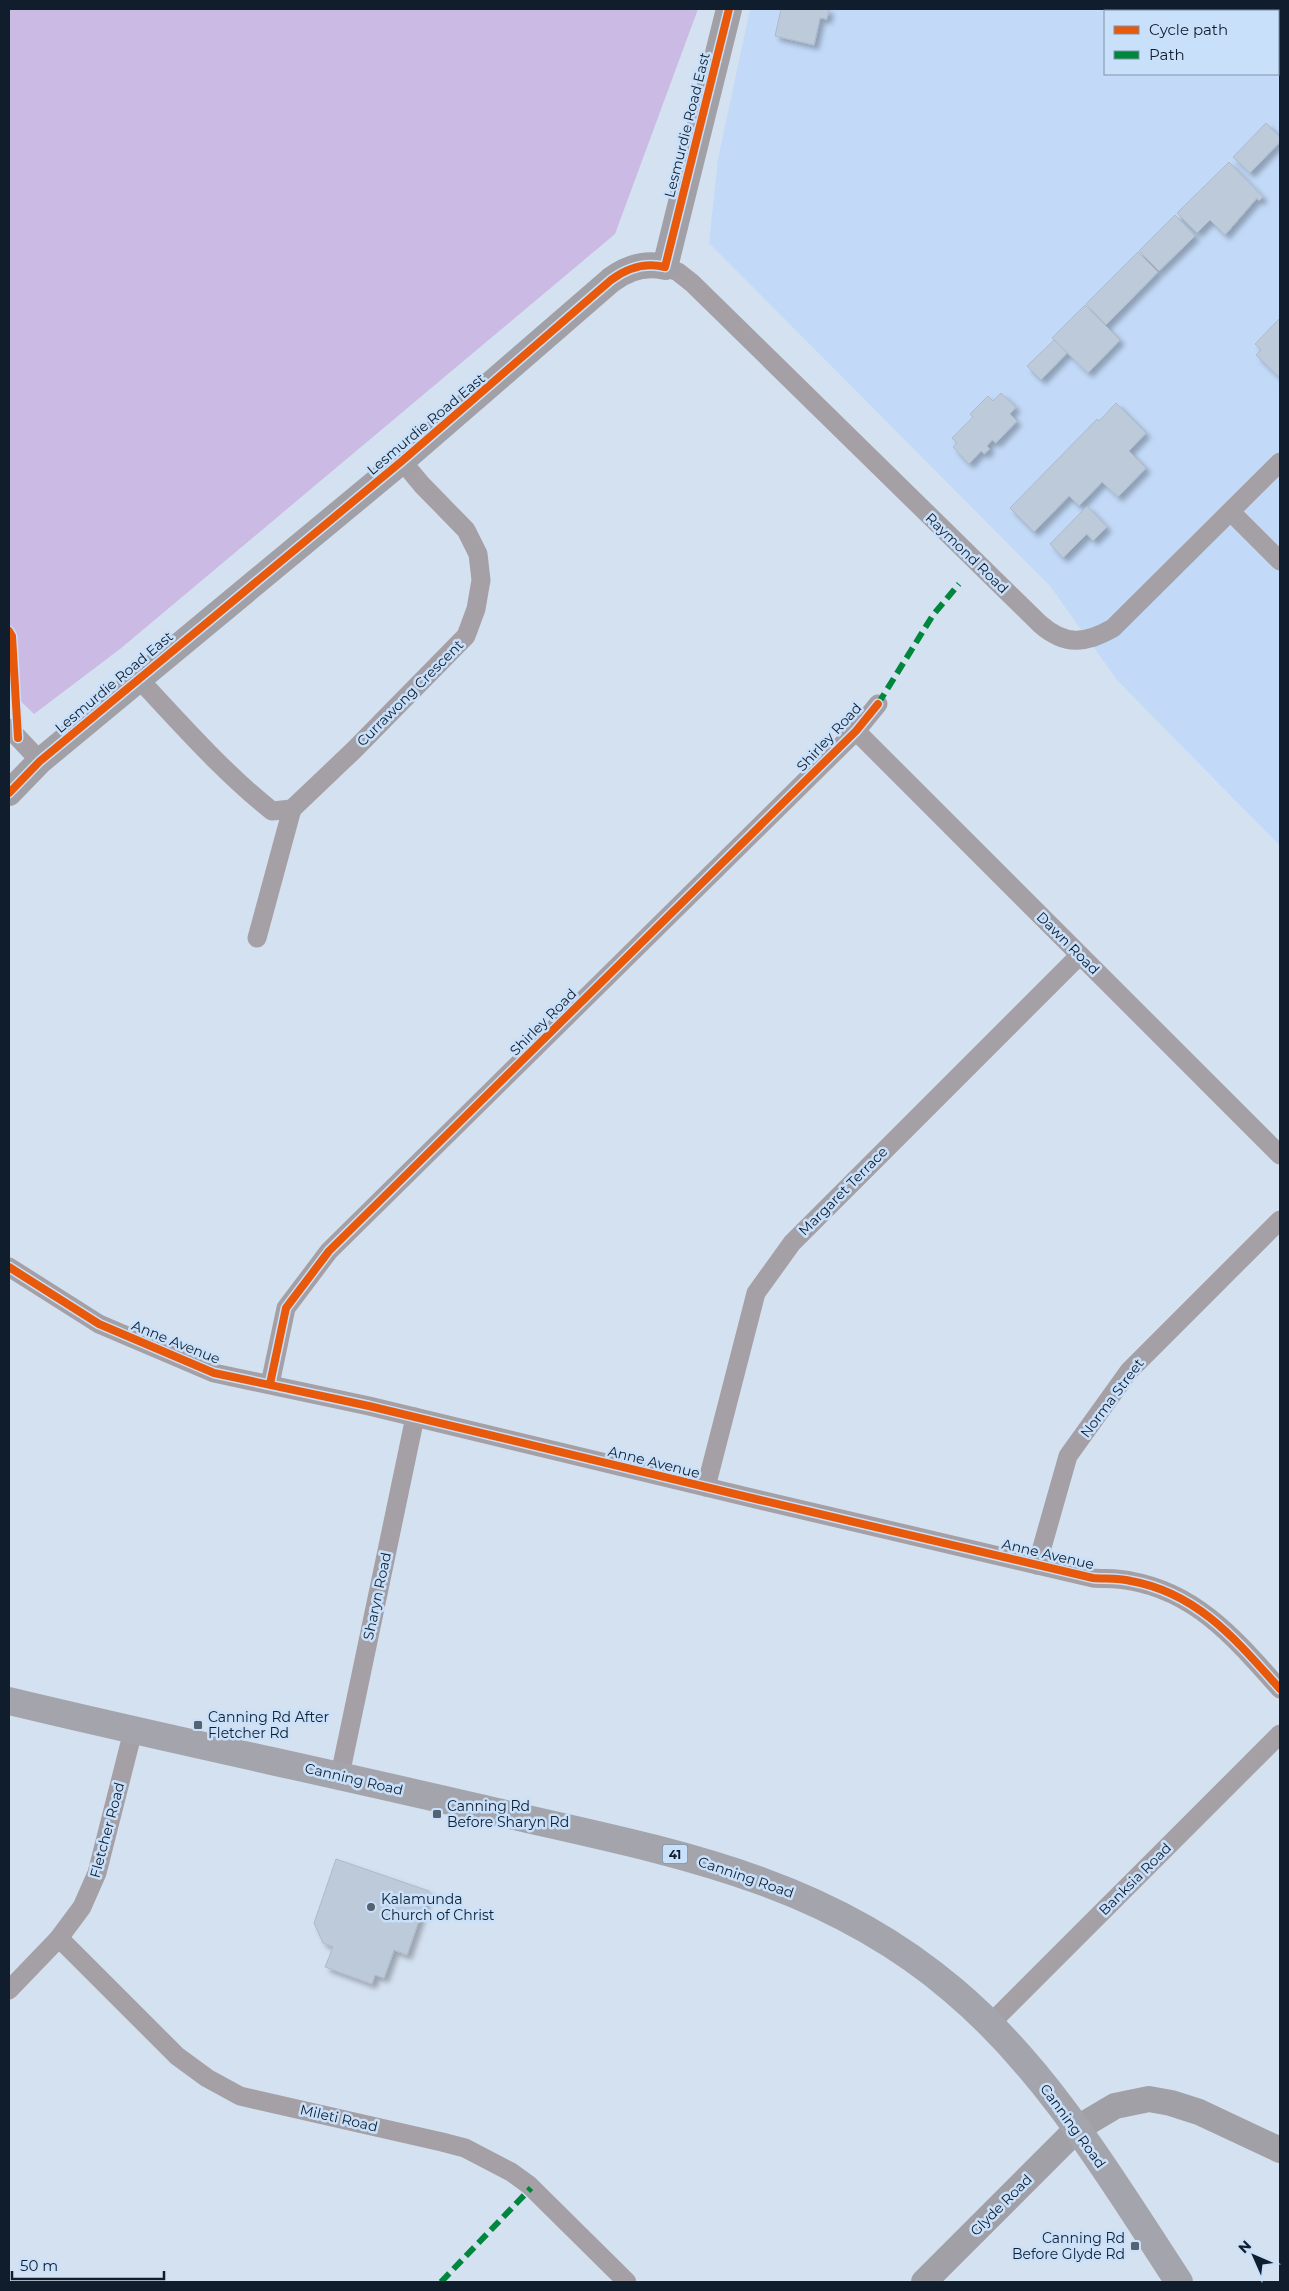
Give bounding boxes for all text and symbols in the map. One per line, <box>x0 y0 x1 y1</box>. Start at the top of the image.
legend <box>1104 10 1279 75</box>
text: Cycle path <box>1149 20 1228 39</box>
text: Path <box>1149 45 1185 64</box>
street label: Lesmurdie Road East <box>660 50 714 199</box>
street label: Lesmurdie Road East <box>363 369 489 479</box>
street label: Raymond Road <box>922 509 1012 597</box>
street label: Lesmurdie Road East <box>51 627 177 737</box>
street label: Currawong Crescent <box>353 636 467 750</box>
street label: Shirley Road <box>793 699 865 775</box>
street label: Dawn Road <box>1033 908 1103 978</box>
street label: Shirley Road <box>506 985 580 1059</box>
street label: Margaret Terrace <box>795 1143 891 1239</box>
street label: Anne Avenue <box>129 1316 223 1368</box>
street label: Norma Street <box>1076 1354 1148 1441</box>
street label: Anne Avenue <box>606 1442 702 1482</box>
street label: Anne Avenue <box>1000 1535 1096 1573</box>
street label: Sharyn Road <box>359 1551 395 1641</box>
place label: Canning Rd After Fletcher Rd <box>208 1708 329 1742</box>
marker: Canning Rd After Fletcher Rd <box>192 1719 204 1731</box>
street label: Canning Road <box>303 1759 405 1799</box>
street label: Fletcher Road <box>86 1780 128 1880</box>
place label: Canning Rd Before Sharyn Rd <box>447 1797 569 1831</box>
marker: Canning Rd Before Sharyn Rd <box>431 1808 443 1820</box>
street label: Banksia Road <box>1095 1839 1175 1919</box>
road number: 41 <box>662 1845 688 1864</box>
street label: Canning Road <box>696 1852 796 1902</box>
place label: Kalamunda Church of Christ <box>381 1890 495 1924</box>
marker: Kalamunda Church of Christ <box>365 1901 377 1913</box>
street label: Canning Road <box>1036 2080 1110 2172</box>
street label: Mileti Road <box>298 2100 380 2136</box>
street label: Glyde Road <box>966 2170 1036 2240</box>
place label: Canning Rd Before Glyde Rd <box>1012 2229 1125 2263</box>
north arrow <box>1229 2231 1279 2281</box>
text: N <box>1234 2236 1255 2257</box>
marker: Canning Rd Before Glyde Rd <box>1129 2240 1141 2252</box>
scale bar <box>12 2248 165 2280</box>
text: 50 m <box>20 2256 58 2275</box>

